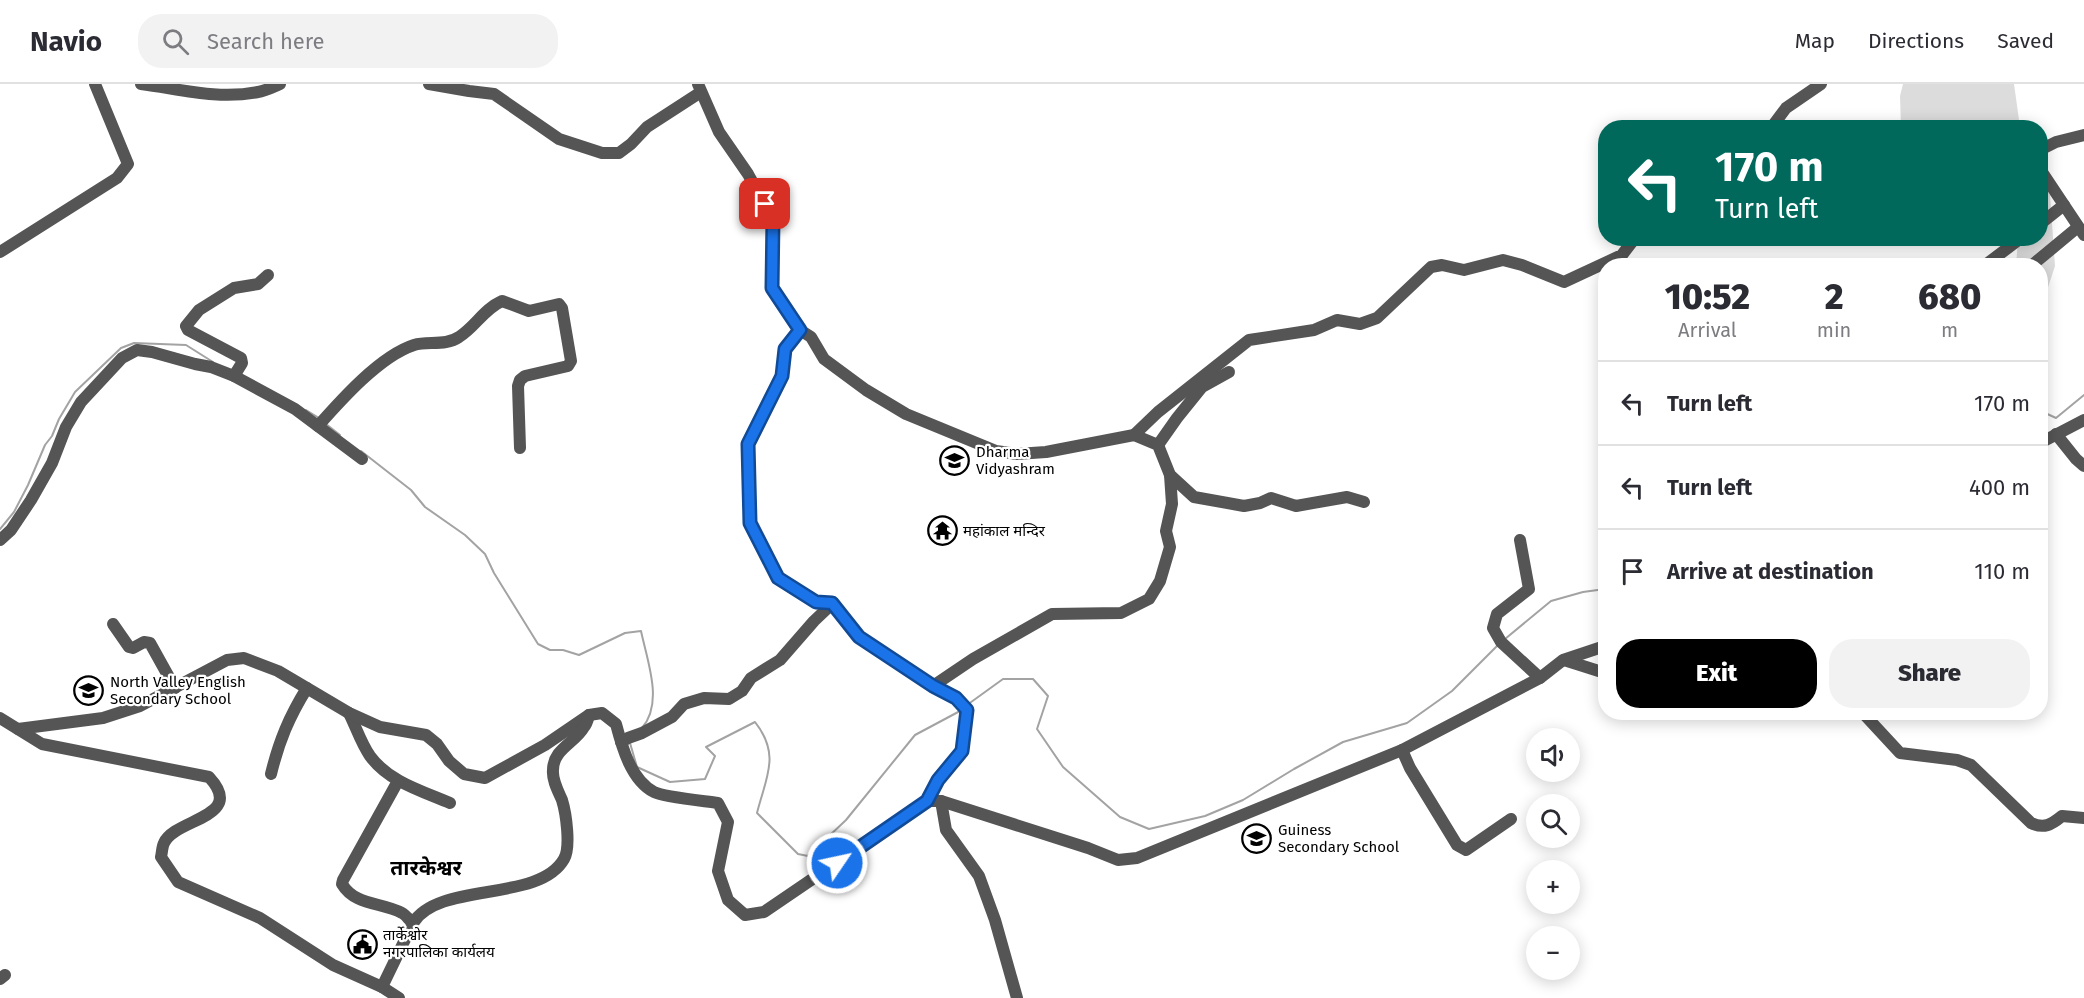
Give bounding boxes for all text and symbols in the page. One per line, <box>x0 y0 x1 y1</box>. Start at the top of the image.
search box <box>138 14 558 68</box>
text: Navio <box>30 25 102 58</box>
icon: search <box>159 25 192 58</box>
text: Search here <box>207 28 325 55</box>
text: Map <box>1795 28 1835 54</box>
text: Directions <box>1868 28 1964 54</box>
text: Saved <box>1997 28 2054 54</box>
text: 170 m <box>1715 142 1824 192</box>
icon: left <box>1616 144 1694 222</box>
pin <box>739 178 790 229</box>
icon: arrive <box>748 187 781 220</box>
text: Turn left <box>1715 193 1818 225</box>
text: 10:52 <box>1665 275 1750 319</box>
text: 2 <box>1825 275 1843 319</box>
text: 680 <box>1918 275 1981 319</box>
text: Arrival <box>1678 318 1737 342</box>
text: min <box>1817 318 1851 342</box>
text: m <box>1941 318 1958 342</box>
icon: left <box>1616 387 1649 420</box>
text: Turn left <box>1667 390 1752 417</box>
text: 170 m <box>1974 390 2030 417</box>
place label: Dharma Vidyashram <box>976 443 1055 478</box>
school or university icon: Dharma Vidyashram <box>939 445 971 477</box>
icon: left <box>1616 471 1649 504</box>
text: Turn left <box>1667 474 1752 501</box>
text: 400 m <box>1969 474 2030 501</box>
temple icon: महांकाल मन्दिर <box>926 515 958 547</box>
place label: महांकाल मन्दिर <box>963 522 1046 540</box>
icon: arrive <box>1616 555 1649 588</box>
text: Arrive at destination <box>1667 558 1874 585</box>
text: 110 m <box>1974 558 2030 585</box>
button: Exit <box>1616 639 1817 708</box>
button: Share <box>1829 639 2030 708</box>
place label: North Valley English Secondary School <box>110 673 246 708</box>
school or university icon: North Valley English Secondary School <box>73 675 105 707</box>
map controls <box>1526 728 1580 980</box>
button: sound <box>1526 728 1580 782</box>
button: search <box>1526 794 1580 848</box>
place label: Guiness Secondary School <box>1278 821 1400 856</box>
school or university icon: Guiness Secondary School <box>1241 823 1273 855</box>
position arrow <box>805 831 869 895</box>
district label: तारकेश्वर <box>390 855 462 881</box>
button: + <box>1526 860 1580 914</box>
place label: तार्केश्वोर नगरपालिका कार्यलय <box>383 926 495 961</box>
button: − <box>1526 926 1580 980</box>
public building icon: तार्केश्वोर नगरपालिका कार्यलय <box>346 928 378 960</box>

